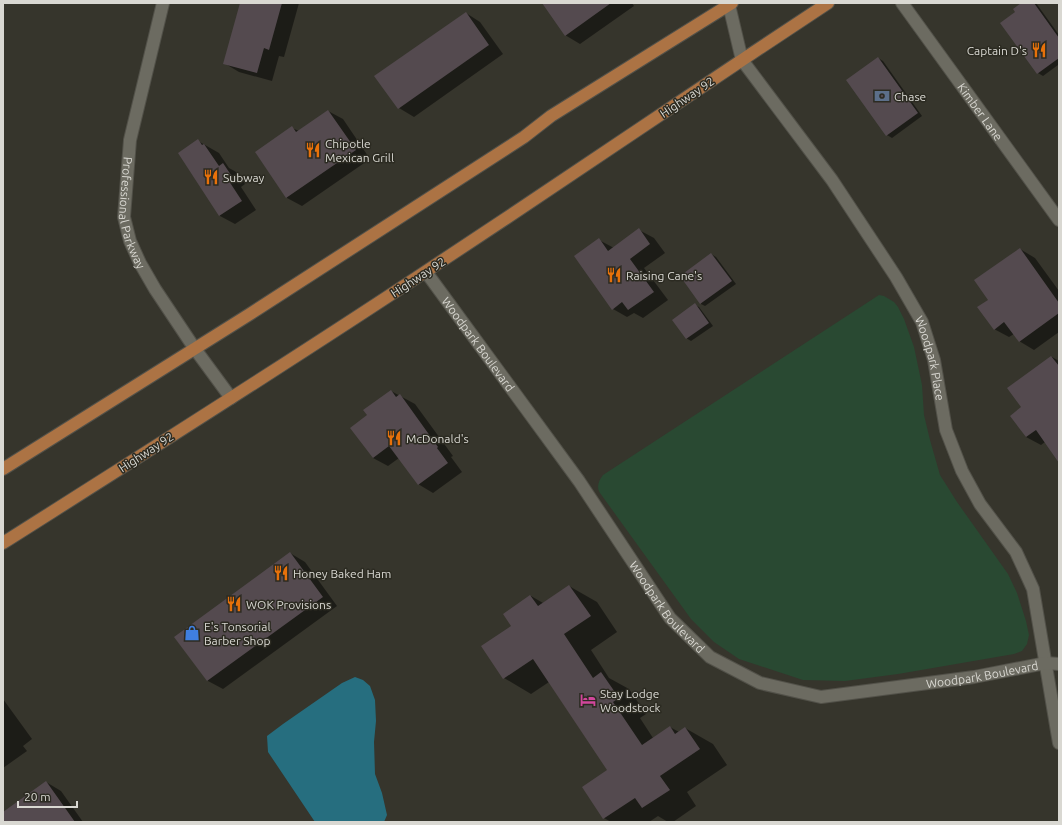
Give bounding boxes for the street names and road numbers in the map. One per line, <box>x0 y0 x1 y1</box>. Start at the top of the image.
street label: Highway 92 <box>657 74 717 120</box>
street label: Kimber Lane <box>955 80 1006 143</box>
street label: Professional Parkway <box>117 156 148 271</box>
street label: Highway 92 <box>388 255 448 299</box>
street label: Woodpark Boulevard <box>440 294 517 393</box>
street label: Woodpark Place <box>913 313 947 402</box>
street label: Highway 92 <box>116 430 176 474</box>
street label: Woodpark Boulevard <box>627 558 708 655</box>
street label: Woodpark Boulevard <box>925 658 1039 690</box>

